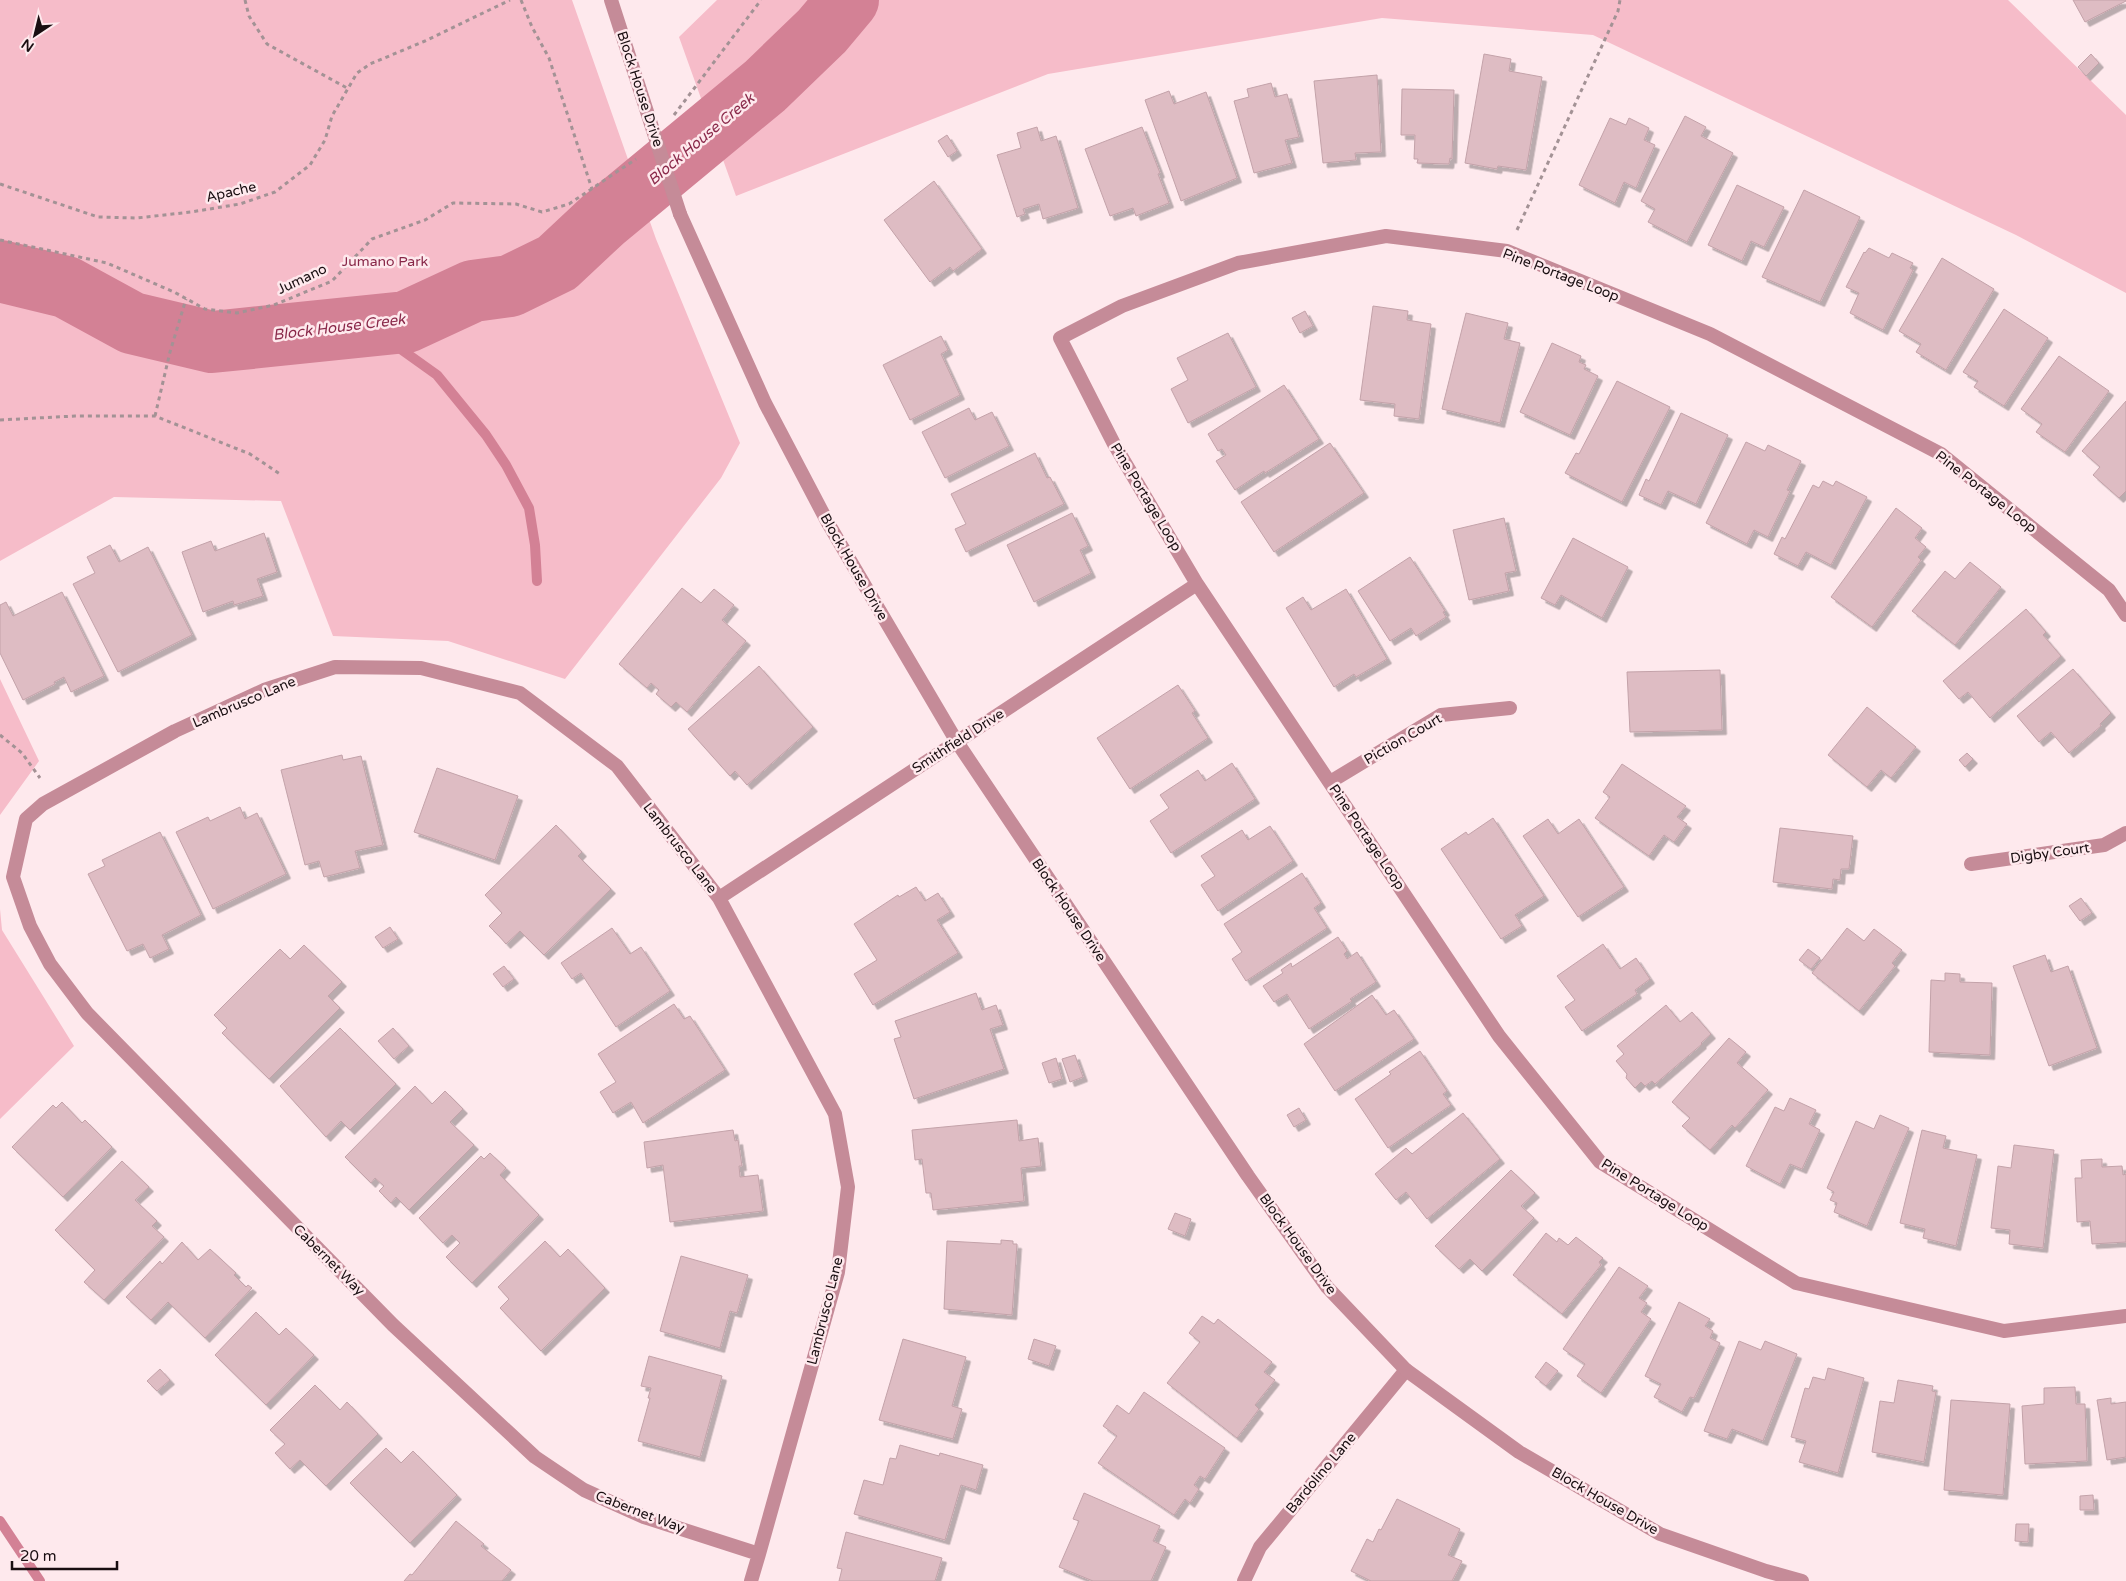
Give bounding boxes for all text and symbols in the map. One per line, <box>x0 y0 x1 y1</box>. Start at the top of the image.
north arrow <box>10 10 60 60</box>
street label: Block House Drive <box>613 29 667 149</box>
text: N <box>18 35 37 55</box>
water label: Block House Creek <box>644 88 759 189</box>
street label: Apache <box>204 178 258 206</box>
street label: Pine Portage Loop <box>1500 245 1622 305</box>
park label: Jumano Park <box>342 253 429 270</box>
street label: Jumano <box>274 260 330 298</box>
water label: Block House Creek <box>272 310 408 344</box>
street label: Pine Portage Loop <box>1107 440 1185 554</box>
street label: Pine Portage Loop <box>1932 447 2040 537</box>
street label: Block House Drive <box>817 511 892 623</box>
street label: Lambrusco Lane <box>190 673 298 731</box>
street label: Smithfield Drive <box>909 705 1007 777</box>
street label: Piction Court <box>1361 710 1445 768</box>
street label: Pine Portage Loop <box>1325 781 1409 893</box>
street label: Lambrusco Lane <box>639 799 721 897</box>
street label: Digby Court <box>2009 839 2091 867</box>
street label: Block House Drive <box>1028 855 1110 965</box>
street label: Pine Portage Loop <box>1598 1155 1712 1235</box>
street label: Block House Drive <box>1256 1190 1340 1298</box>
street label: Cabernet Way <box>290 1221 369 1300</box>
street label: Lambrusco Lane <box>803 1255 847 1367</box>
street label: Bardolino Lane <box>1282 1429 1360 1517</box>
street label: Block House Drive <box>1549 1464 1661 1539</box>
street label: Cabernet Way <box>593 1487 687 1537</box>
scale bar <box>12 1538 118 1570</box>
text: 20 m <box>20 1547 57 1565</box>

